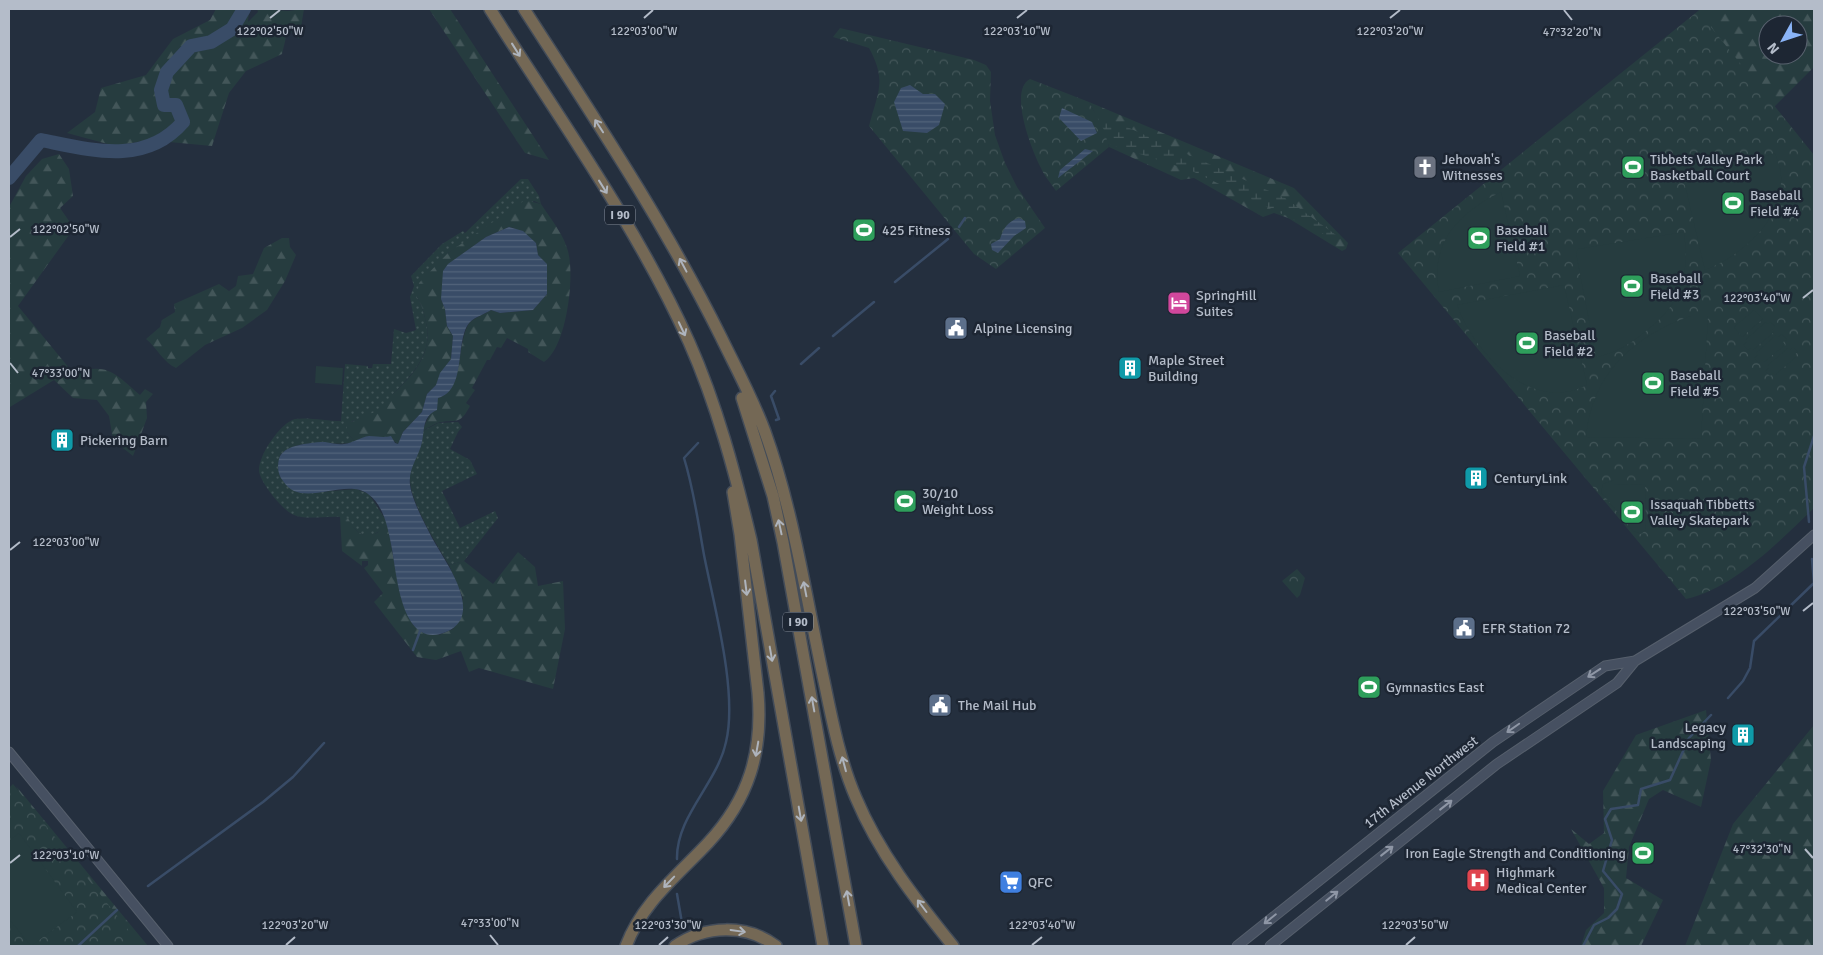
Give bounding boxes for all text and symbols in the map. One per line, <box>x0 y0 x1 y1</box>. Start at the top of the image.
north arrow <box>1758 15 1808 65</box>
text: 122°02'50"W <box>236 24 304 39</box>
text: 122°03'00"W <box>610 24 678 39</box>
text: 122°03'10"W <box>983 24 1051 39</box>
text: 122°03'20"W <box>1356 24 1424 39</box>
text: 47°32'20"N <box>1543 25 1601 40</box>
text: N <box>1764 39 1783 57</box>
one-way arrow <box>510 43 521 57</box>
one-way arrow <box>593 119 603 133</box>
place label: Jehovah's Witnesses <box>1442 151 1503 184</box>
place label: Tibbets Valley Park Basketball Court <box>1650 151 1762 184</box>
church icon: Jehovah's Witnesses <box>1412 154 1438 180</box>
sports icon: Tibbets Valley Park Basketball Court <box>1620 154 1646 180</box>
one-way arrow <box>598 180 608 194</box>
place label: Baseball Field #4 <box>1750 187 1801 220</box>
sports icon: Baseball Field #4 <box>1720 190 1746 216</box>
road number: I 90 <box>605 206 635 224</box>
sports icon: 425 Fitness <box>851 217 877 243</box>
text: 122°02'50"W <box>32 222 100 237</box>
place label: 425 Fitness <box>882 222 951 239</box>
place label: Baseball Field #1 <box>1496 222 1547 255</box>
sports icon: Baseball Field #1 <box>1466 225 1492 251</box>
one-way arrow <box>678 257 688 272</box>
place label: Baseball Field #3 <box>1650 270 1701 303</box>
sports icon: Baseball Field #3 <box>1619 273 1645 299</box>
place label: SpringHill Suites <box>1196 287 1257 320</box>
hotel icon: SpringHill Suites <box>1166 290 1192 316</box>
text: 122°03'40"W <box>1723 291 1791 306</box>
public building icon: Alpine Licensing <box>943 315 969 341</box>
place label: Alpine Licensing <box>974 320 1072 337</box>
one-way arrow <box>678 321 688 336</box>
place label: Baseball Field #2 <box>1544 327 1595 360</box>
sports icon: Baseball Field #2 <box>1514 330 1540 356</box>
place label: Maple Street Building <box>1148 352 1224 385</box>
building icon: Maple Street Building <box>1117 355 1143 381</box>
text: 47°33'00"N <box>32 366 90 381</box>
place label: Baseball Field #5 <box>1670 367 1721 400</box>
sports icon: Baseball Field #5 <box>1640 370 1666 396</box>
building icon: Pickering Barn <box>49 427 75 453</box>
place label: Pickering Barn <box>80 432 168 449</box>
building icon: CenturyLink <box>1463 465 1489 491</box>
place label: CenturyLink <box>1494 470 1567 487</box>
place label: 30/10 Weight Loss <box>922 485 994 518</box>
sports icon: 30/10 Weight Loss <box>892 488 918 514</box>
place label: Issaquah Tibbetts Valley Skatepark <box>1650 496 1755 529</box>
sports icon: Issaquah Tibbetts Valley Skatepark <box>1619 499 1645 525</box>
one-way arrow <box>775 519 784 535</box>
text: 122°03'00"W <box>32 535 100 550</box>
one-way arrow <box>741 579 751 595</box>
one-way arrow <box>800 581 810 597</box>
text: 122°03'50"W <box>1723 604 1791 619</box>
road number: I 90 <box>783 612 813 632</box>
public building icon: EFR Station 72 <box>1451 615 1477 641</box>
place label: EFR Station 72 <box>1482 620 1570 637</box>
one-way arrow <box>767 646 777 662</box>
one-way arrow <box>1588 668 1602 678</box>
sports icon: Gymnastics East <box>1356 674 1382 700</box>
place label: Gymnastics East <box>1386 679 1484 696</box>
public building icon: The Mail Hub <box>927 692 953 718</box>
one-way arrow <box>807 696 817 712</box>
place label: The Mail Hub <box>958 697 1037 714</box>
place label: Legacy Landscaping <box>1651 719 1726 752</box>
building icon: Legacy Landscaping <box>1730 722 1756 748</box>
one-way arrow <box>1506 723 1520 733</box>
street label: 17th Avenue Northwest <box>1361 732 1482 832</box>
one-way arrow <box>751 741 761 757</box>
one-way arrow <box>839 757 848 773</box>
one-way arrow <box>1439 800 1452 811</box>
one-way arrow <box>795 806 805 822</box>
sports icon: Iron Eagle Strength and Conditioning <box>1630 840 1656 866</box>
text: 47°32'30"N <box>1733 842 1791 857</box>
place label: Iron Eagle Strength and Conditioning <box>1405 845 1626 862</box>
one-way arrow <box>1380 846 1393 857</box>
text: 122°03'10"W <box>32 848 100 863</box>
place label: Highmark Medical Center <box>1496 864 1587 897</box>
hospital icon: Highmark Medical Center <box>1465 867 1491 893</box>
supermarket icon: QFC <box>998 869 1024 895</box>
place label: QFC <box>1028 874 1053 891</box>
one-way arrow <box>663 876 675 888</box>
one-way arrow <box>1325 890 1338 901</box>
one-way arrow <box>842 891 852 907</box>
one-way arrow <box>917 899 927 913</box>
one-way arrow <box>1264 914 1277 925</box>
text: 47°33'00"N <box>461 916 519 931</box>
text: 122°03'20"W <box>261 918 329 933</box>
text: 122°03'30"W <box>634 918 702 933</box>
text: 122°03'40"W <box>1008 918 1076 933</box>
text: 122°03'50"W <box>1381 918 1449 933</box>
one-way arrow <box>729 926 745 936</box>

